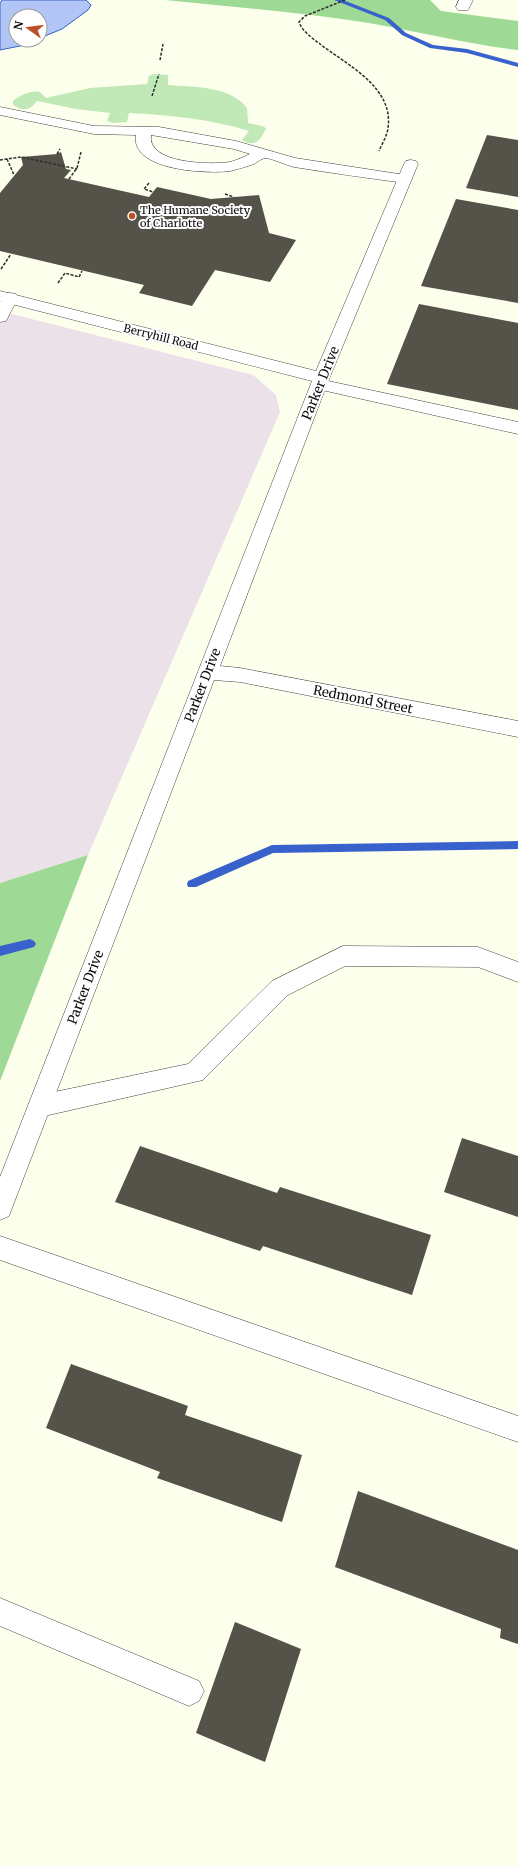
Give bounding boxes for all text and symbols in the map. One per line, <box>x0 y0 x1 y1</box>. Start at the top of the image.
north arrow <box>8 8 48 48</box>
text: N <box>10 19 26 31</box>
place label: The Humane Society of Charlotte <box>140 203 251 230</box>
marker: The Humane Society of Charlotte <box>127 211 137 221</box>
street label: Berryhill Road <box>122 321 200 353</box>
street label: Parker Drive <box>298 344 343 423</box>
street label: Parker Drive <box>181 645 224 725</box>
street label: Redmond Street <box>312 682 414 717</box>
street label: Parker Drive <box>64 947 107 1027</box>

